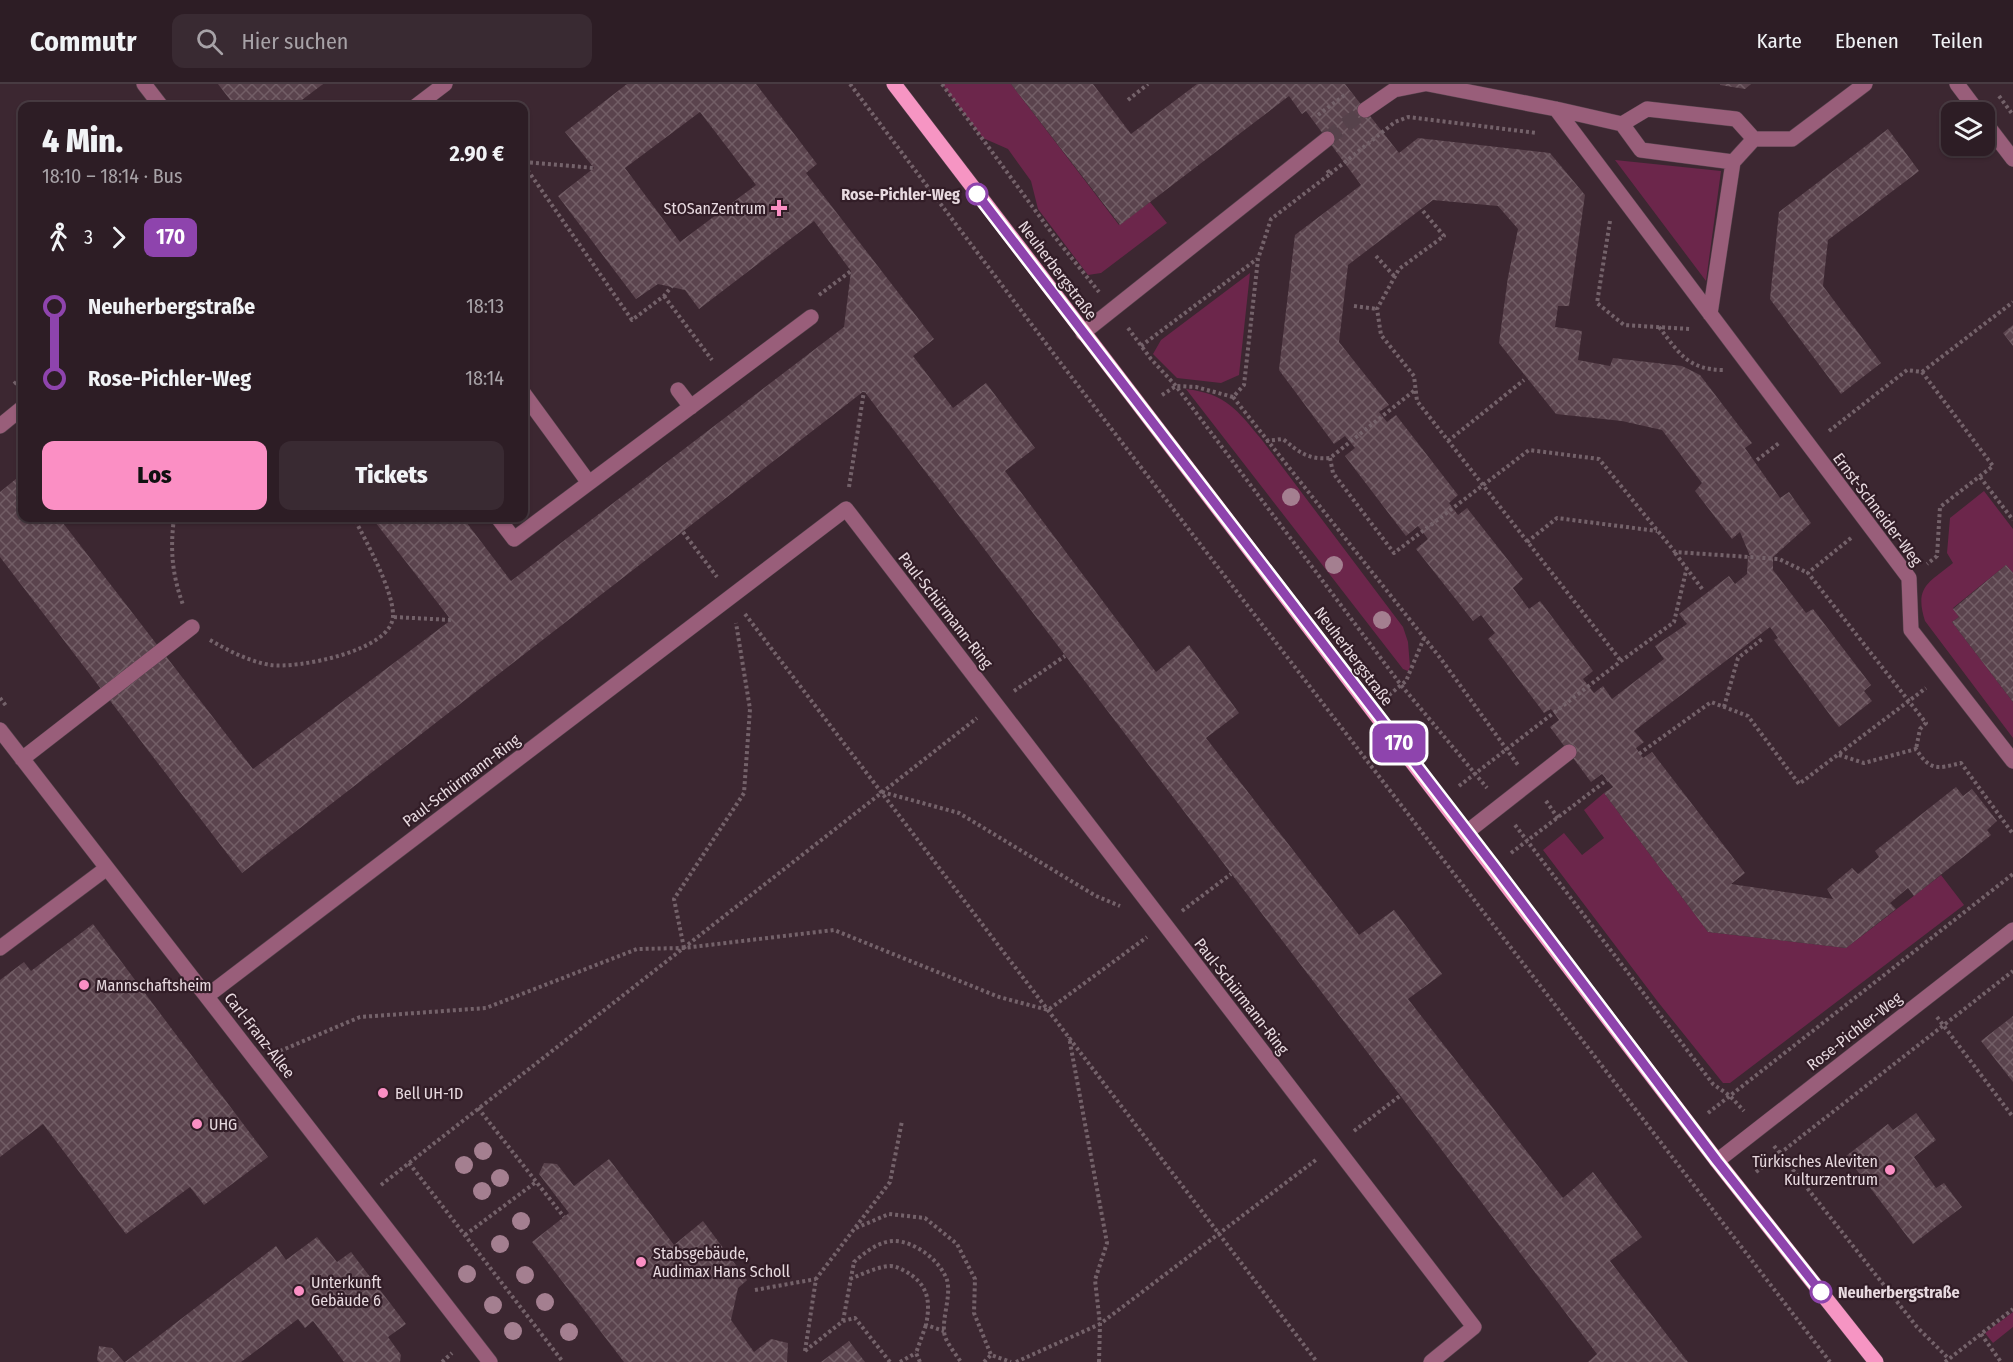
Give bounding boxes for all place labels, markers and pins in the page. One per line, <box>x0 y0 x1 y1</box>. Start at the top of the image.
marker: Rose-Pichler-Weg <box>966 183 988 205</box>
place label: Rose-Pichler-Weg <box>841 185 960 204</box>
place label: StOSanZentrum <box>664 199 766 218</box>
marker: StOSanZentrum <box>770 199 788 217</box>
place label: Mannschaftsheim <box>96 976 212 995</box>
marker: Mannschaftsheim <box>77 978 91 992</box>
place label: Bell UH-1D <box>395 1084 463 1103</box>
marker: Bell UH-1D <box>376 1086 390 1100</box>
place label: UHG <box>209 1115 237 1134</box>
marker: UHG <box>190 1117 204 1131</box>
place label: Türkisches Aleviten Kulturzentrum <box>1752 1152 1878 1189</box>
marker: Türkisches Aleviten Kulturzentrum <box>1883 1163 1897 1177</box>
place label: Stabsgebäude, Audimax Hans Scholl <box>653 1244 790 1281</box>
marker: Stabsgebäude, Audimax Hans Scholl <box>634 1255 648 1269</box>
place label: Unterkunft Gebäude 6 <box>311 1273 382 1310</box>
marker: Neuherbergstraße <box>1810 1281 1832 1303</box>
place label: Neuherbergstraße <box>1838 1283 1960 1302</box>
marker: Unterkunft Gebäude 6 <box>292 1284 306 1298</box>

